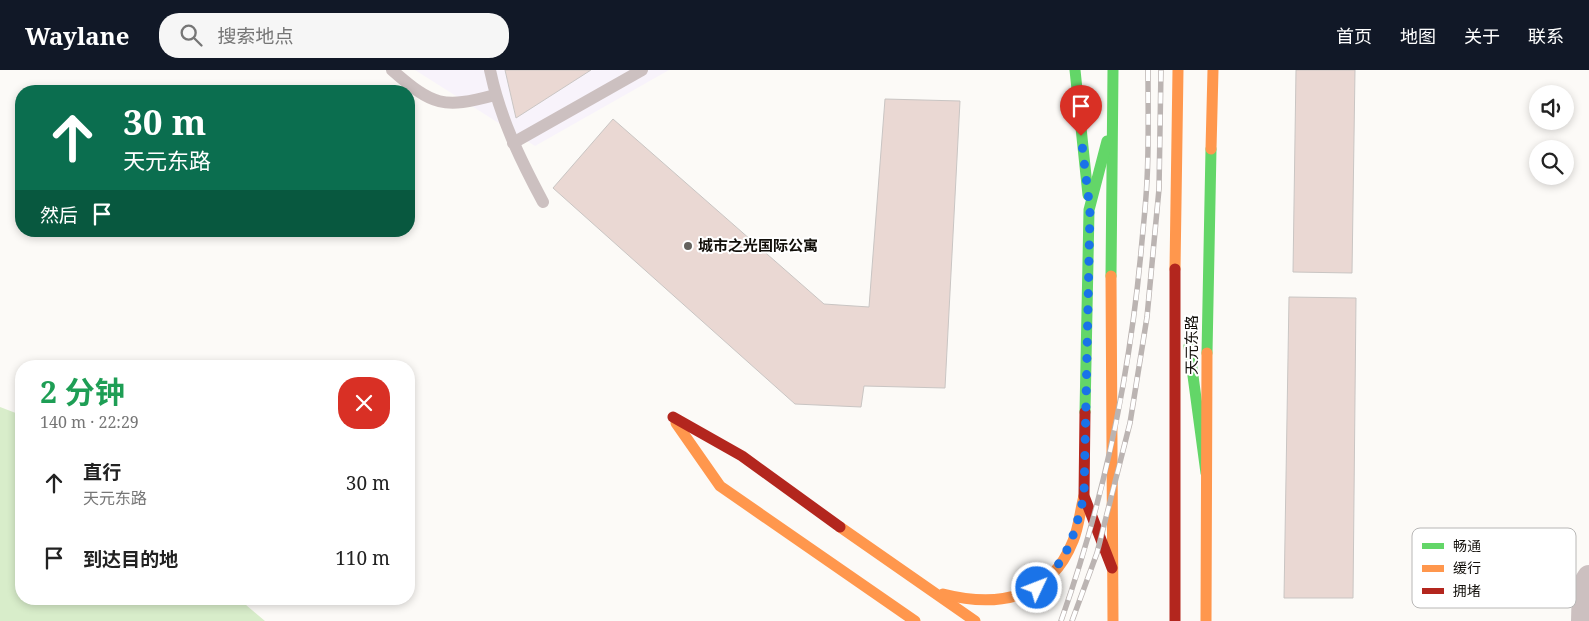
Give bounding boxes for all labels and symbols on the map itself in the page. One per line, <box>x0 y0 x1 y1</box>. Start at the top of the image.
pin <box>1060 85 1102 136</box>
place label: 城市之光国际公寓 <box>698 235 818 255</box>
marker: 城市之光国际公寓 <box>682 240 694 252</box>
street label: 天元东路 <box>1181 315 1201 375</box>
legend <box>1412 528 1576 608</box>
text: 畅通 <box>1453 536 1481 555</box>
text: 缓行 <box>1453 558 1481 577</box>
position arrow <box>1010 561 1062 613</box>
text: 拥堵 <box>1453 581 1481 600</box>

